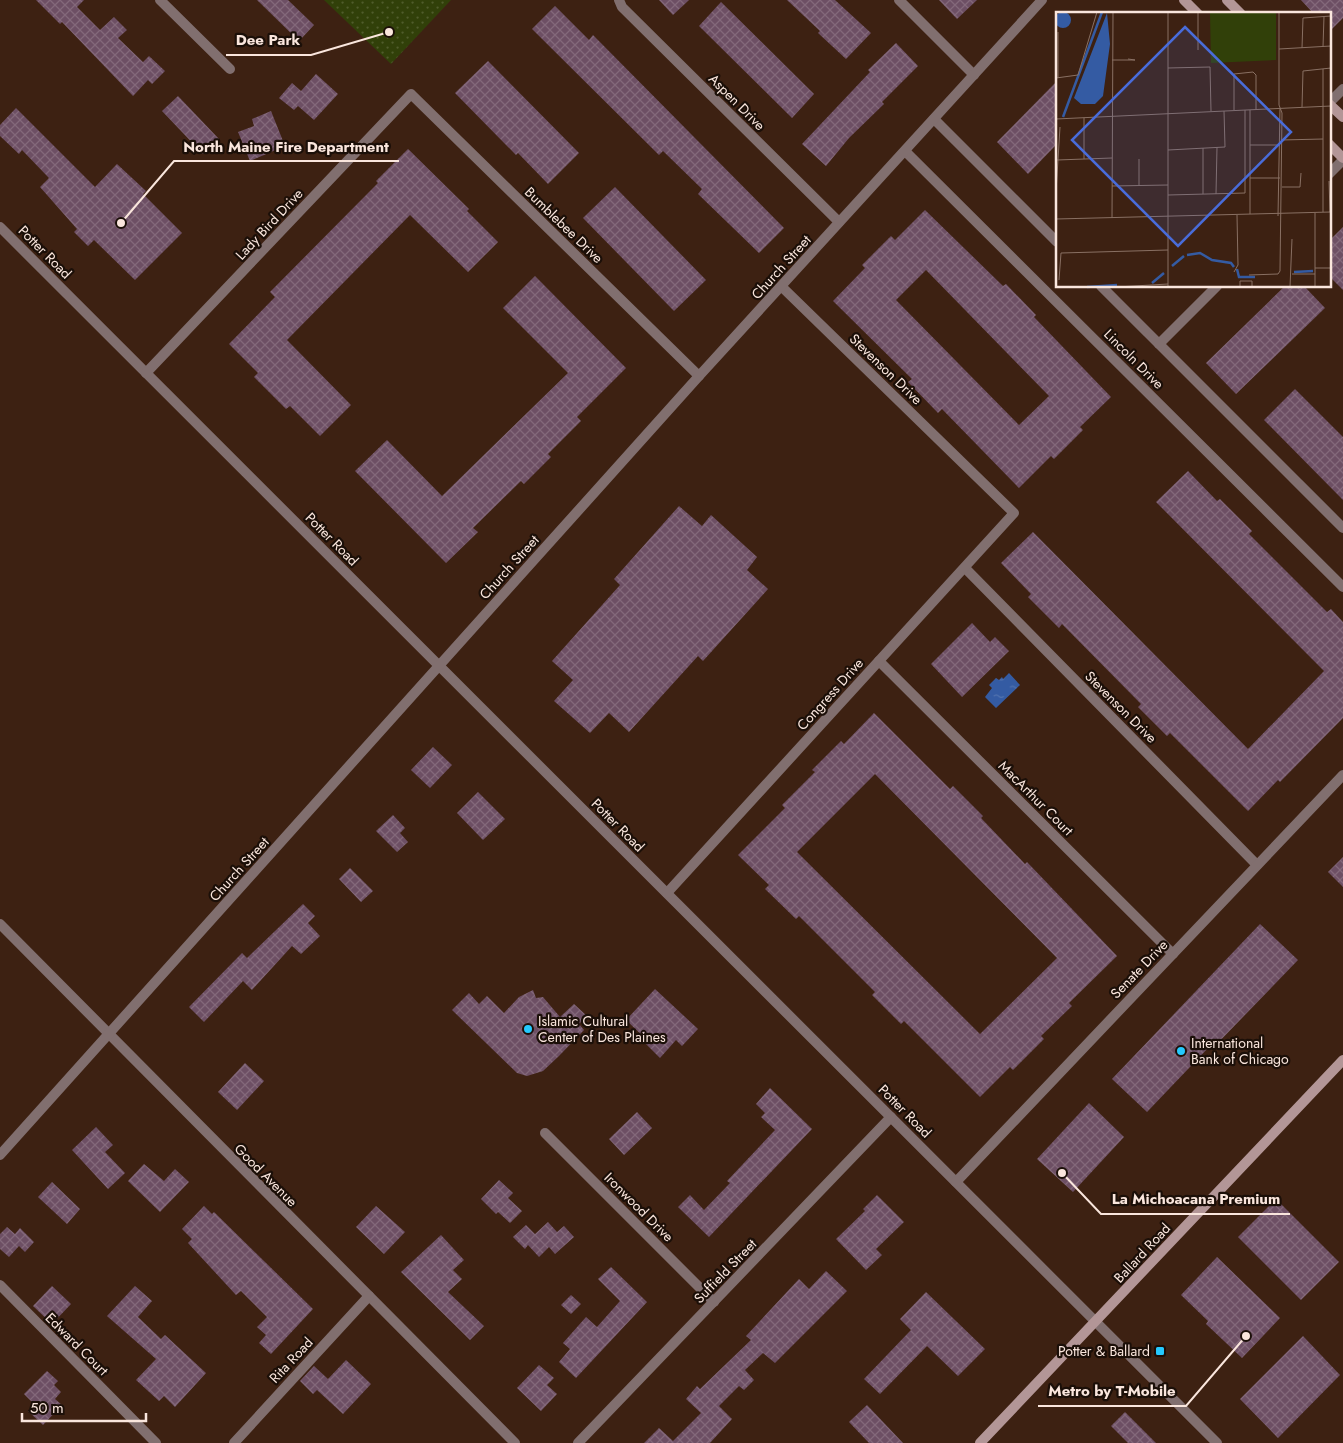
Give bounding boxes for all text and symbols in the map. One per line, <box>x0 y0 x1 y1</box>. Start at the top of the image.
inset map <box>1056 12 1330 288</box>
callout: Dee Park <box>226 25 311 55</box>
text: Dee Park <box>236 29 301 51</box>
street label: Aspen Drive <box>704 69 770 135</box>
callout: North Maine Fire Department <box>174 131 399 161</box>
text: North Maine Fire Department <box>183 136 389 158</box>
street label: Bumblebee Drive <box>520 182 608 268</box>
street label: Lady Bird Drive <box>231 184 307 264</box>
street label: Potter Road <box>14 221 76 283</box>
street label: Church Street <box>747 230 816 304</box>
street label: Lincoln Drive <box>1100 325 1168 393</box>
street label: Stevenson Drive <box>845 329 927 409</box>
street label: Potter Road <box>301 508 363 570</box>
street label: Church Street <box>475 530 544 604</box>
street label: Congress Drive <box>792 654 868 734</box>
street label: Stevenson Drive <box>1081 667 1161 747</box>
street label: MacArthur Court <box>994 756 1078 840</box>
street label: Potter Road <box>587 794 649 856</box>
street label: Church Street <box>205 832 274 906</box>
street label: Senate Drive <box>1106 935 1172 1003</box>
place label: Islamic Cultural Center of Des Plaines <box>538 1011 666 1047</box>
marker: Islamic Cultural Center of Des Plaines <box>522 1023 534 1035</box>
place label: International Bank of Chicago <box>1191 1033 1289 1069</box>
marker: International Bank of Chicago <box>1175 1045 1187 1057</box>
street label: Potter Road <box>874 1080 936 1142</box>
street label: Good Avenue <box>230 1139 302 1211</box>
street label: Ironwood Drive <box>600 1168 678 1246</box>
callout: La Michoacana Premium <box>1101 1184 1290 1214</box>
text: La Michoacana Premium <box>1112 1188 1280 1210</box>
street label: Ballard Road <box>1109 1219 1175 1287</box>
street label: Suffield Street <box>689 1234 761 1308</box>
street label: Edward Court <box>41 1308 113 1380</box>
street label: Rita Road <box>265 1333 317 1387</box>
place label: Potter & Ballard <box>1058 1341 1150 1361</box>
marker: Potter & Ballard <box>1154 1345 1166 1357</box>
callout: Metro by T-Mobile <box>1038 1376 1186 1406</box>
text: Metro by T-Mobile <box>1048 1380 1176 1402</box>
scale bar <box>22 1390 146 1422</box>
text: 50 m <box>30 1397 64 1419</box>

